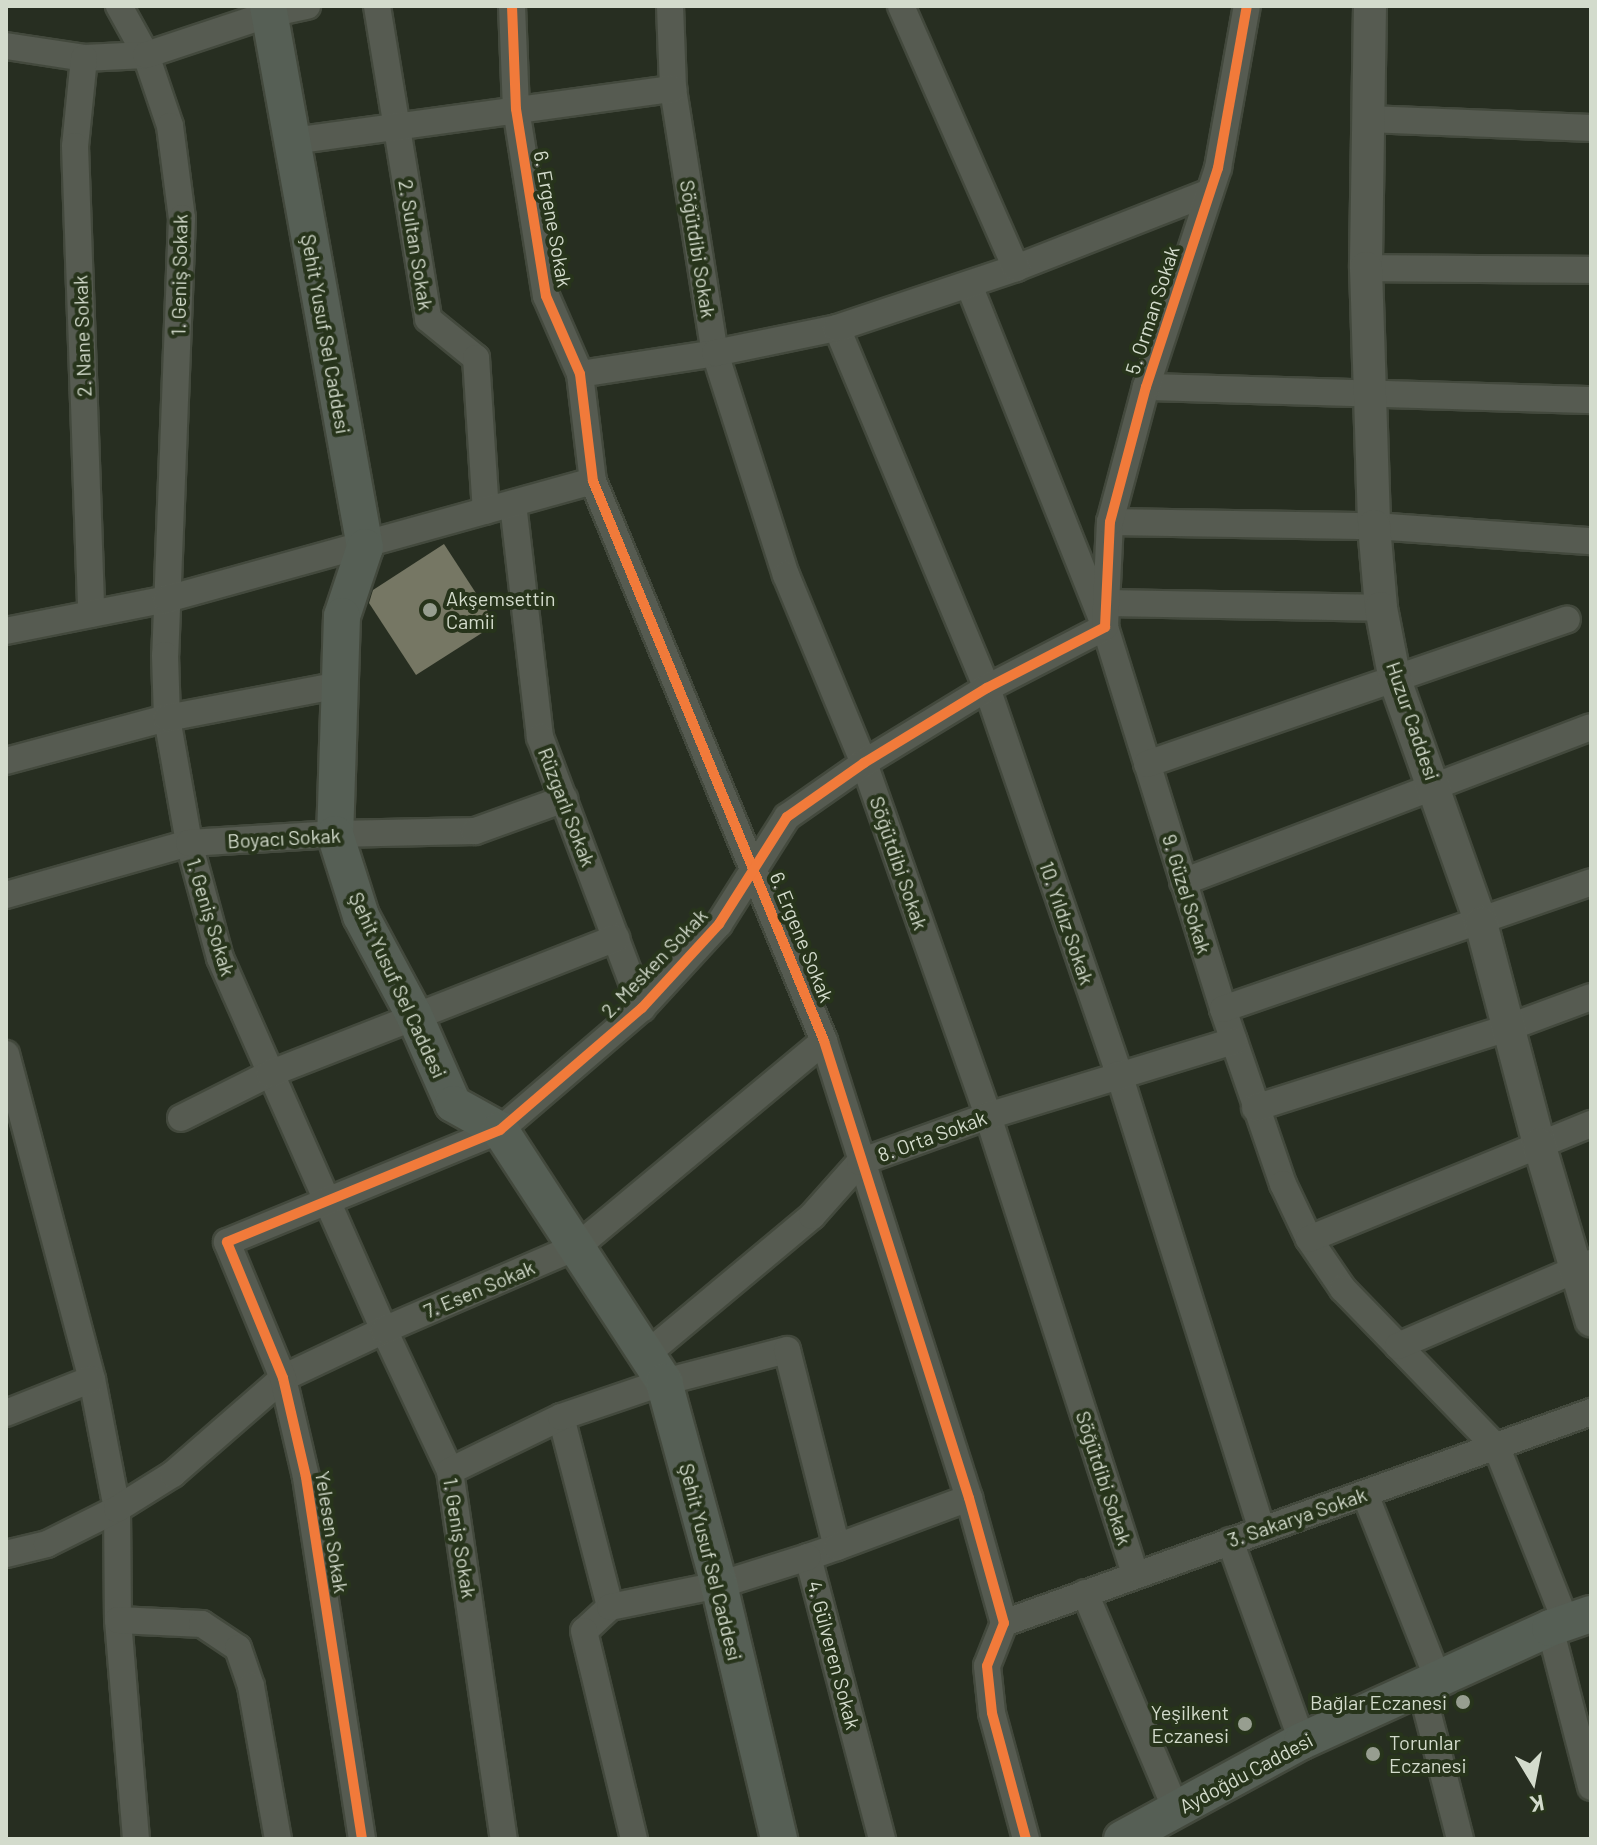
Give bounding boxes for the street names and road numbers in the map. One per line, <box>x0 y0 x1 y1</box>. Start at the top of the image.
street label: 6. Ergene Sokak <box>529 149 577 289</box>
street label: 2. Sultan Sokak <box>394 178 438 312</box>
street label: Söğütdibi Sokak <box>675 178 721 320</box>
street label: 1. Geniş Sokak <box>166 214 192 336</box>
street label: Şehit Yusuf Sel Caddesi <box>297 232 355 436</box>
street label: 5. Orman Sokak <box>1120 243 1184 377</box>
street label: 2. Nane Sokak <box>68 275 96 397</box>
street label: Huzur Caddesi <box>1381 658 1445 784</box>
street label: Rüzgarlı Sokak <box>533 744 601 870</box>
street label: Söğütdibi Sokak <box>865 793 933 933</box>
street label: Boyacı Sokak <box>227 823 341 853</box>
street label: 9. Güzel Sokak <box>1157 831 1217 957</box>
street label: 1. Geniş Sokak <box>182 855 240 979</box>
street label: 10. Yıldız Sokak <box>1035 858 1099 988</box>
street label: 6. Ergene Sokak <box>765 868 839 1006</box>
street label: Şehit Yusuf Sel Caddesi <box>344 888 452 1082</box>
street label: 2. Mesken Sokak <box>596 903 712 1023</box>
street label: 8. Orta Sokak <box>874 1105 990 1167</box>
street label: 7. Esen Sokak <box>420 1255 538 1323</box>
street label: Söğütdibi Sokak <box>1071 1408 1137 1548</box>
street label: Şehit Yusuf Sel Caddesi <box>675 1461 747 1663</box>
street label: Yelesen Sokak <box>310 1469 354 1595</box>
street label: 1. Geniş Sokak <box>439 1476 481 1600</box>
street label: 3. Sakarya Sokak <box>1224 1482 1370 1552</box>
street label: 4. Gülveren Sokak <box>803 1578 865 1732</box>
street label: Aydoğdu Caddesi <box>1175 1728 1317 1818</box>

